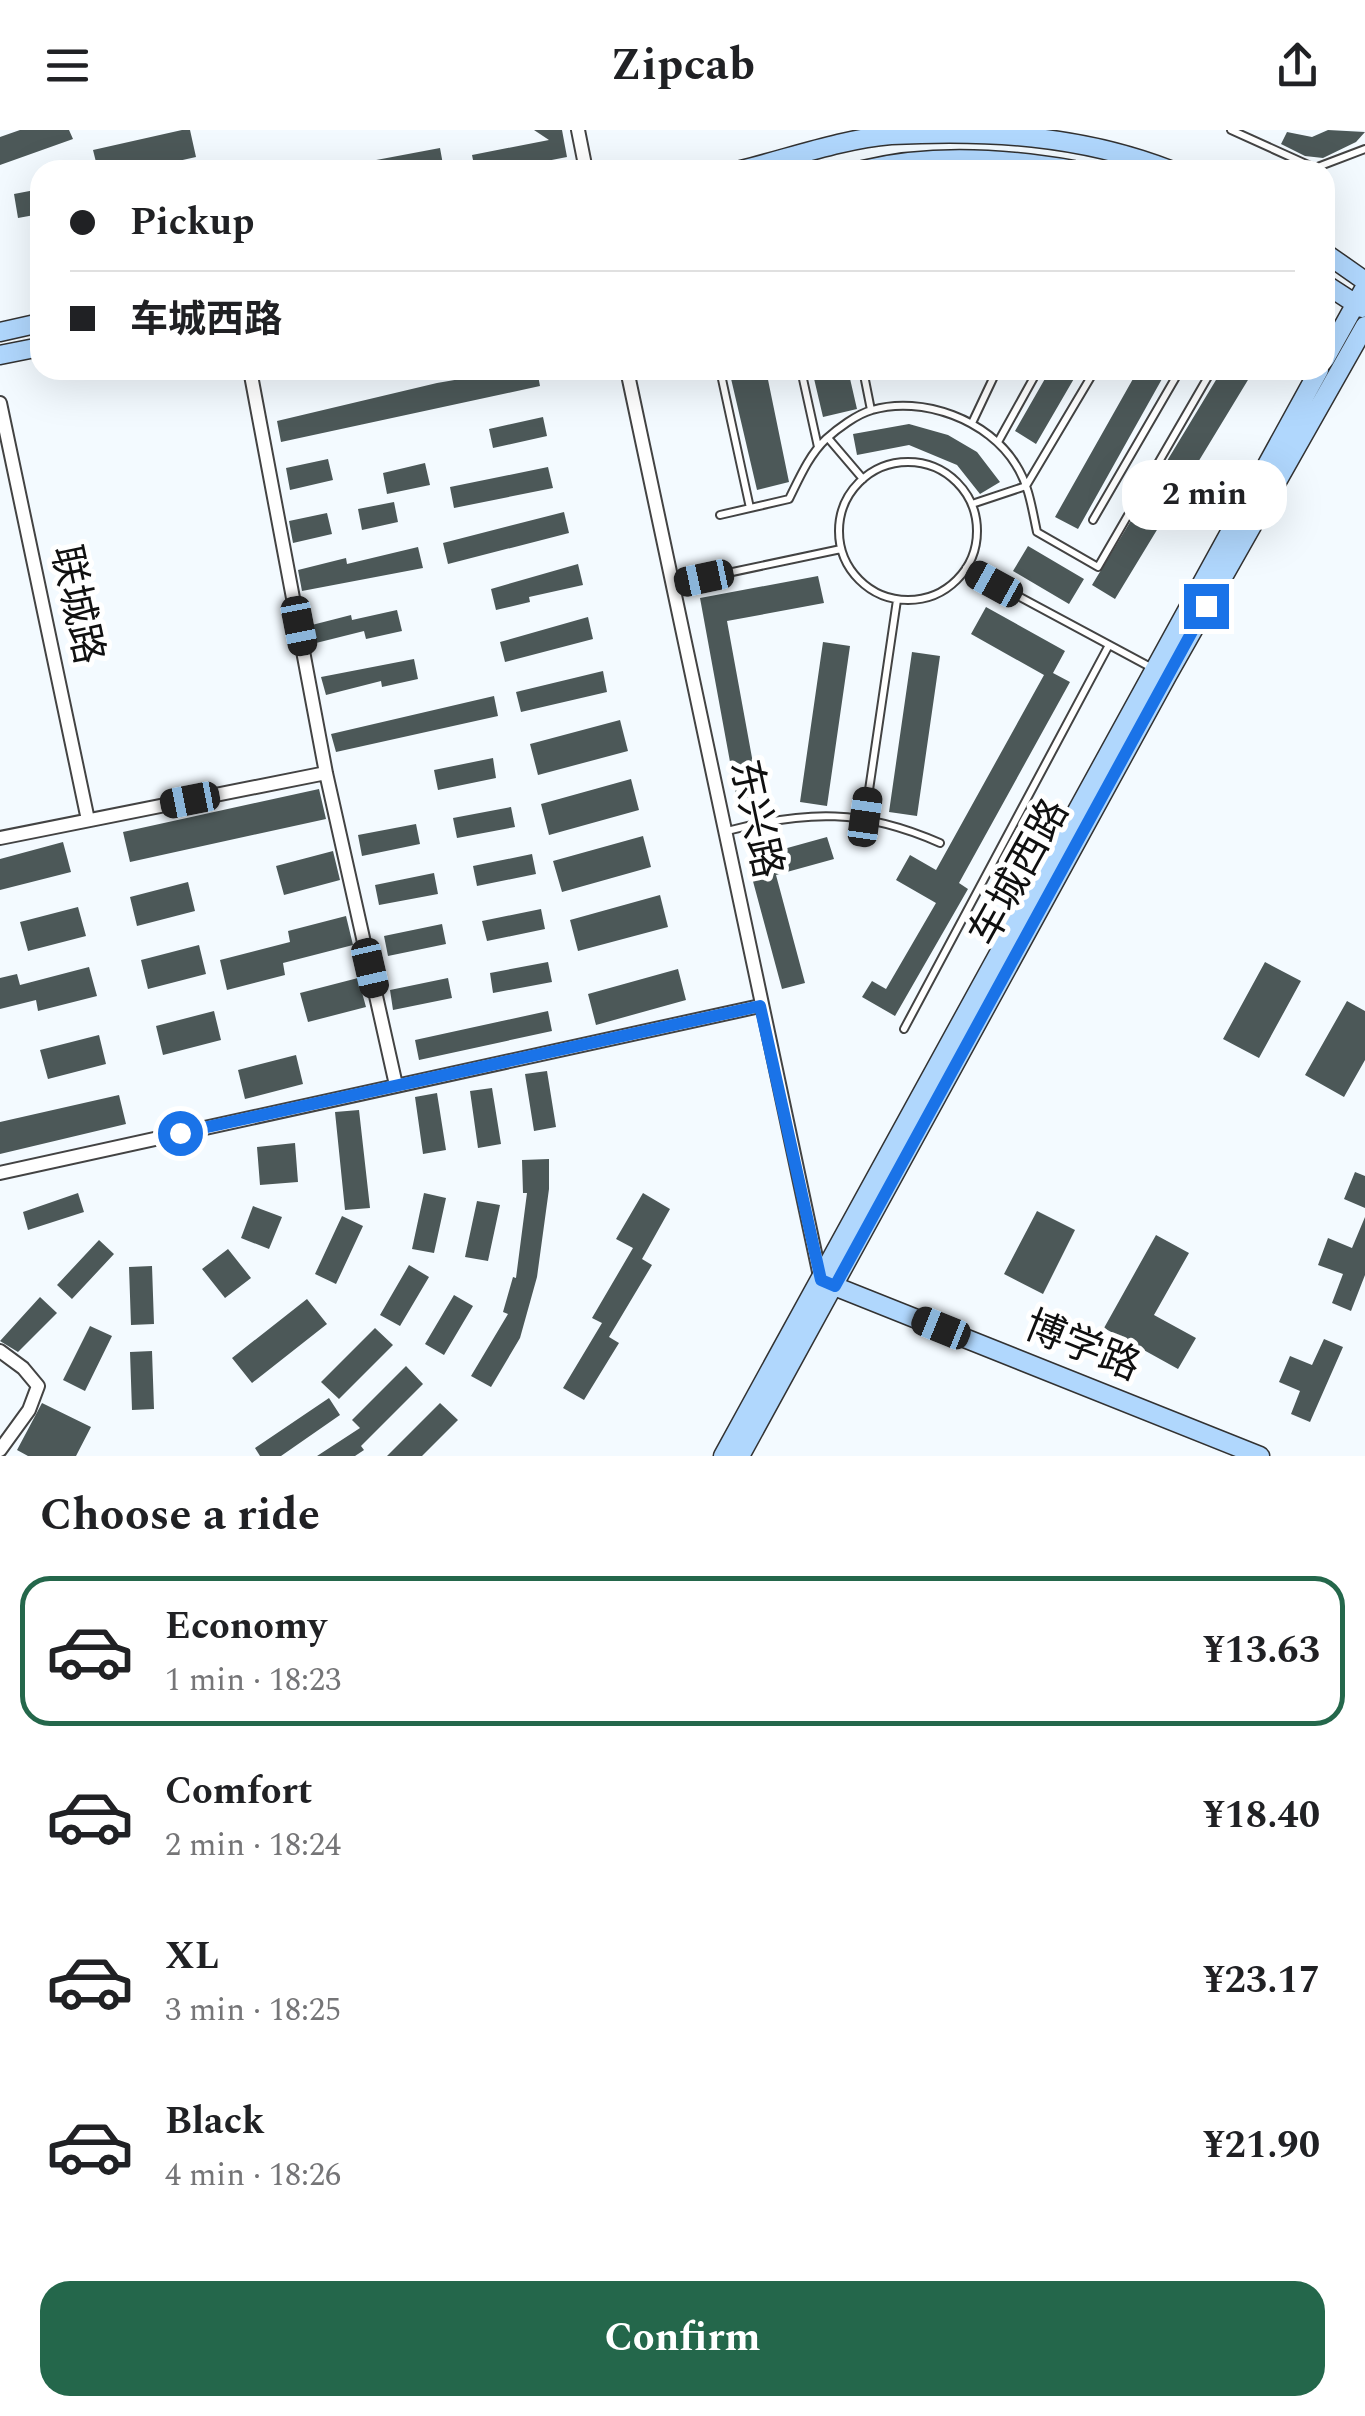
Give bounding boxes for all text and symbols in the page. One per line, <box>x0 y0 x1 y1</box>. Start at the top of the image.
text: Zipcab <box>610 31 755 100</box>
icon: menu <box>40 38 95 93</box>
icon: share <box>1270 38 1325 93</box>
text: Pickup <box>130 194 254 252</box>
text: 车城西路 <box>130 292 282 350</box>
callout: 2 min <box>1124 461 1288 531</box>
text: 2 min <box>1162 470 1247 519</box>
street label: 联城路 <box>34 540 118 670</box>
car <box>960 556 1028 612</box>
car <box>672 557 736 599</box>
route end <box>1184 584 1229 629</box>
car <box>279 594 319 658</box>
street label: 东兴路 <box>713 754 797 884</box>
car <box>158 780 222 820</box>
car <box>846 785 884 849</box>
street label: 车城西路 <box>955 788 1085 958</box>
car <box>349 935 391 1001</box>
route start <box>158 1111 203 1156</box>
street label: 博学路 <box>1015 1296 1149 1398</box>
car <box>908 1303 974 1353</box>
text: Choose a ride <box>40 1481 320 1550</box>
text: Economy <box>165 1598 326 1656</box>
icon: car <box>45 1606 135 1696</box>
text: ¥13.63 <box>1203 1622 1320 1680</box>
text: 1 min · 18:23 <box>165 1656 341 1705</box>
text: Comfort <box>165 1763 312 1821</box>
icon: car <box>45 1771 135 1861</box>
text: ¥18.40 <box>1203 1787 1320 1845</box>
text: 2 min · 18:24 <box>165 1821 341 1870</box>
text: XL <box>165 1928 219 1986</box>
icon: car <box>45 1936 135 2026</box>
text: ¥23.17 <box>1203 1952 1320 2010</box>
text: 3 min · 18:25 <box>165 1986 341 2035</box>
text: Black <box>165 2093 265 2151</box>
icon: car <box>45 2101 135 2191</box>
text: ¥21.90 <box>1203 2117 1320 2175</box>
text: 4 min · 18:26 <box>165 2151 341 2200</box>
button: Confirm <box>40 2281 1325 2396</box>

